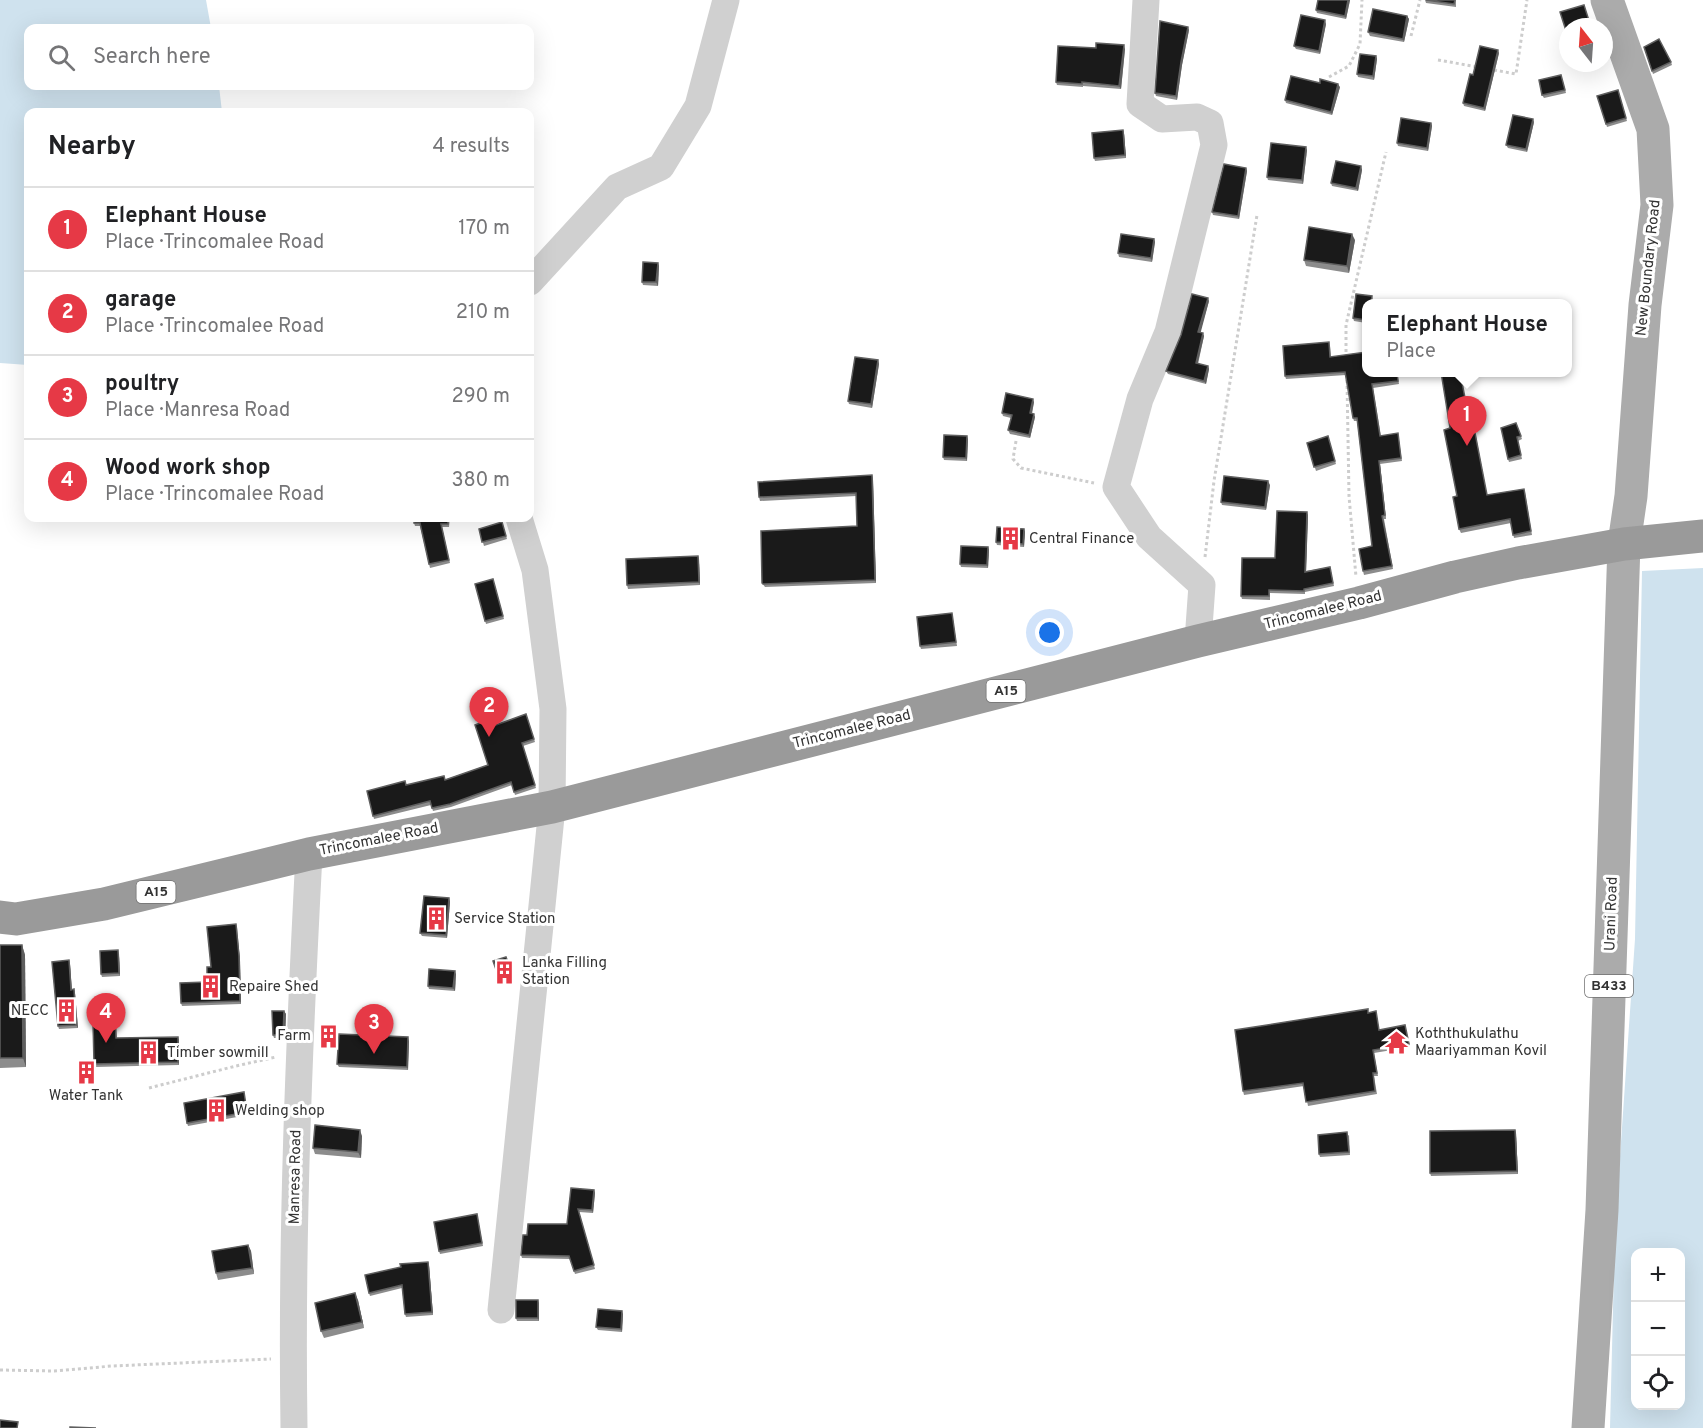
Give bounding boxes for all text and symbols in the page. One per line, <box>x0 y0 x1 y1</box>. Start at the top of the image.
north arrow <box>1559 18 1613 72</box>
search box <box>24 24 534 90</box>
icon: search <box>45 41 78 74</box>
text: Search here <box>93 44 211 71</box>
text: Nearby <box>48 131 136 164</box>
text: 4 results <box>433 134 510 160</box>
street label: New Boundary Road <box>1632 199 1666 337</box>
text: Elephant House <box>105 203 267 230</box>
text: 1 <box>64 216 72 242</box>
text: 170 m <box>458 216 510 242</box>
text: Place · Trincomalee Road <box>105 230 324 256</box>
text: garage <box>105 287 176 314</box>
popup <box>1362 299 1572 377</box>
text: 2 <box>61 300 74 326</box>
text: 210 m <box>456 300 510 326</box>
text: Elephant House <box>1386 312 1548 339</box>
text: Place · Trincomalee Road <box>105 314 324 340</box>
text: Place <box>1386 339 1436 365</box>
text: poultry <box>105 371 179 398</box>
text: 3 <box>62 384 74 410</box>
text: 290 m <box>452 384 510 410</box>
pin: 1 <box>1448 396 1486 446</box>
text: Place · Manresa Road <box>105 398 290 424</box>
text: Wood work shop <box>105 455 270 482</box>
text: 4 <box>61 468 74 494</box>
text: 380 m <box>451 468 510 494</box>
text: Place · Trincomalee Road <box>105 482 324 508</box>
building icon: Central Finance <box>998 526 1024 552</box>
place label: Central Finance <box>1029 530 1134 549</box>
street label: Trincomalee Road <box>1262 587 1384 635</box>
your location <box>1035 618 1064 647</box>
road number: A15 <box>986 680 1026 702</box>
pin: 2 <box>470 688 508 737</box>
street label: Trincomalee Road <box>791 706 913 754</box>
street label: Trincomalee Road <box>318 819 440 861</box>
street label: Urani Road <box>1601 876 1623 952</box>
road number: A15 <box>136 881 176 903</box>
building icon: Service Station <box>423 906 449 932</box>
place label: Service Station <box>454 910 556 929</box>
place label: Lanka Filling Station <box>522 954 607 990</box>
building icon: Lanka Filling Station <box>491 959 517 985</box>
building icon: Repaire Shed <box>198 974 224 1000</box>
road number: B433 <box>1585 975 1633 997</box>
place label: Repaire Shed <box>229 978 319 997</box>
pin: 4 <box>86 994 126 1043</box>
building icon: NECC <box>54 998 80 1024</box>
place label: NECC <box>11 1002 49 1021</box>
pin: 3 <box>354 1004 394 1054</box>
building icon: Farm <box>316 1023 342 1049</box>
place label: Koththukulathu Maariyamman Kovil <box>1415 1025 1547 1061</box>
place label: Farm <box>277 1027 311 1046</box>
temple icon: Koththukulathu Maariyamman Kovil <box>1384 1030 1410 1056</box>
building icon: Timber sowmill <box>136 1040 162 1066</box>
place label: Timber sowmill <box>167 1044 269 1063</box>
building icon: Water Tank <box>73 1059 99 1085</box>
place label: Water Tank <box>49 1087 123 1106</box>
building icon: Welding shop <box>204 1098 230 1124</box>
place label: Welding shop <box>235 1102 325 1121</box>
street label: Manresa Road <box>286 1129 306 1225</box>
map controls <box>1631 1248 1685 1410</box>
button: + <box>1631 1248 1685 1302</box>
button: − <box>1631 1302 1685 1356</box>
button: locate <box>1631 1356 1685 1410</box>

